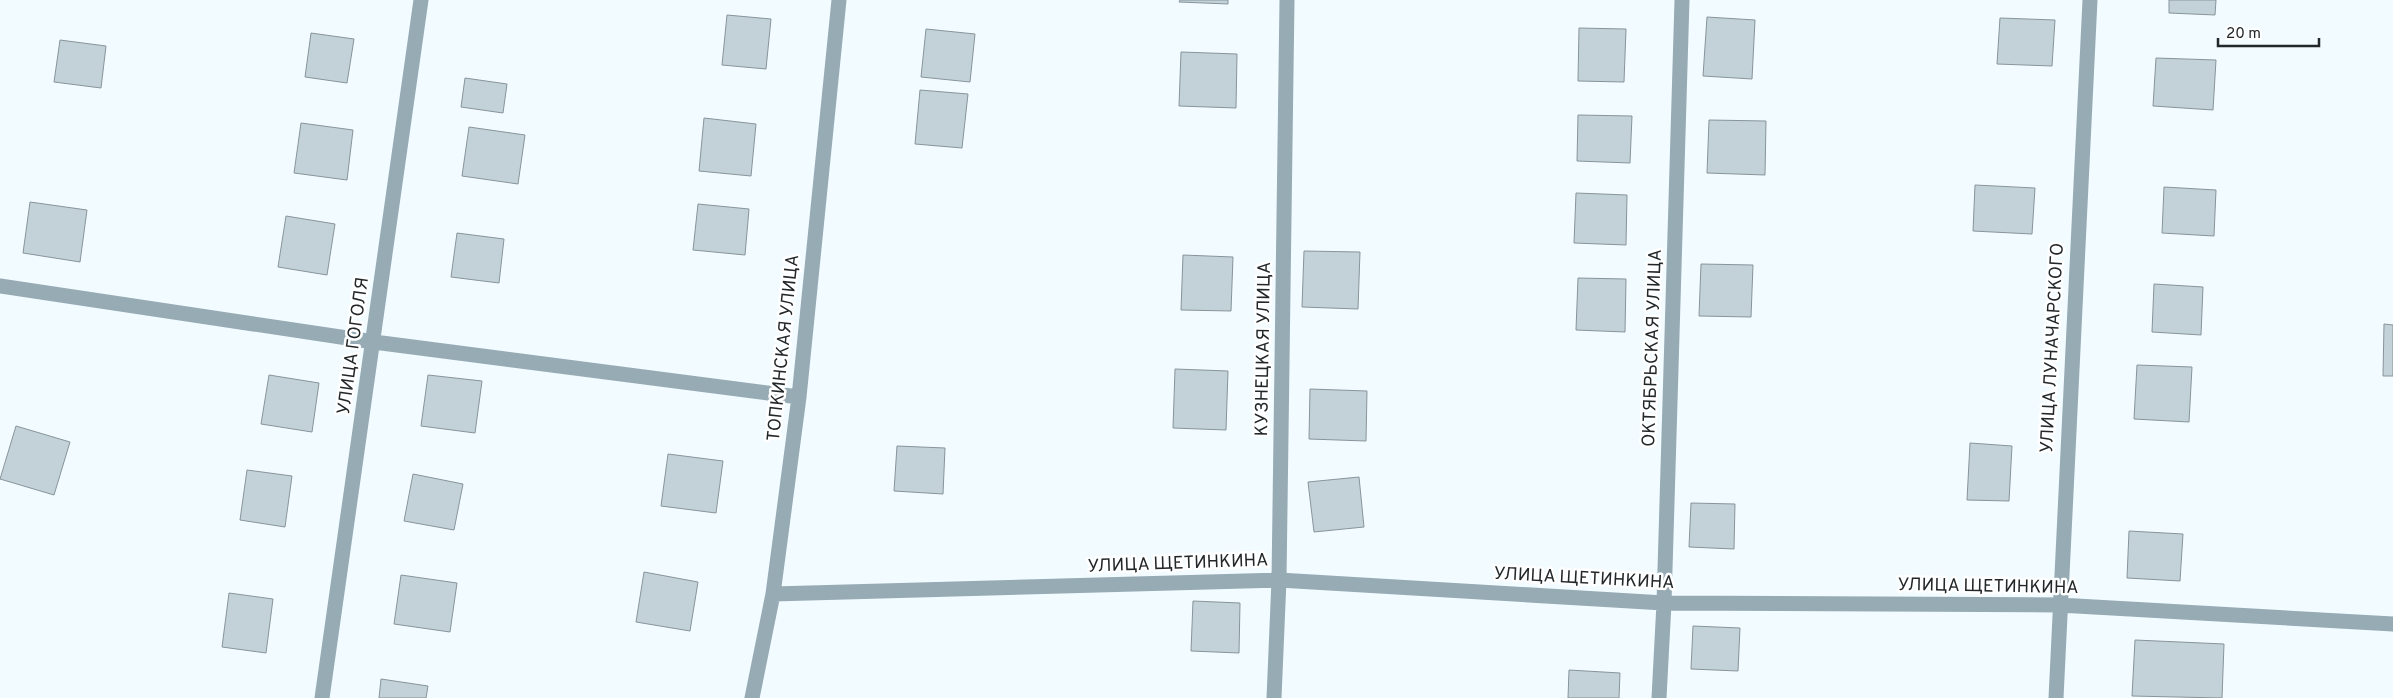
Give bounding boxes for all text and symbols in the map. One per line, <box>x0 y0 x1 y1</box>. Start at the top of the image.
scale bar <box>2218 15 2319 47</box>
text: 20 m <box>2226 25 2261 44</box>
street label: УЛИЦА ЛУНАЧАРСКОГО <box>2036 242 2070 454</box>
street label: ОКТЯБРЬСКАЯ УЛИЦА <box>1638 249 1668 447</box>
street label: ТОПКИНСКАЯ УЛИЦА <box>763 253 805 443</box>
street label: КУЗНЕЦКАЯ УЛИЦА <box>1251 261 1277 437</box>
street label: УЛИЦА ГОГОЛЯ <box>333 276 375 416</box>
street label: УЛИЦА ЩЕТИНКИНА <box>1087 549 1269 579</box>
street label: УЛИЦА ЩЕТИНКИНА <box>1493 563 1675 595</box>
street label: УЛИЦА ЩЕТИНКИНА <box>1897 574 2079 600</box>

